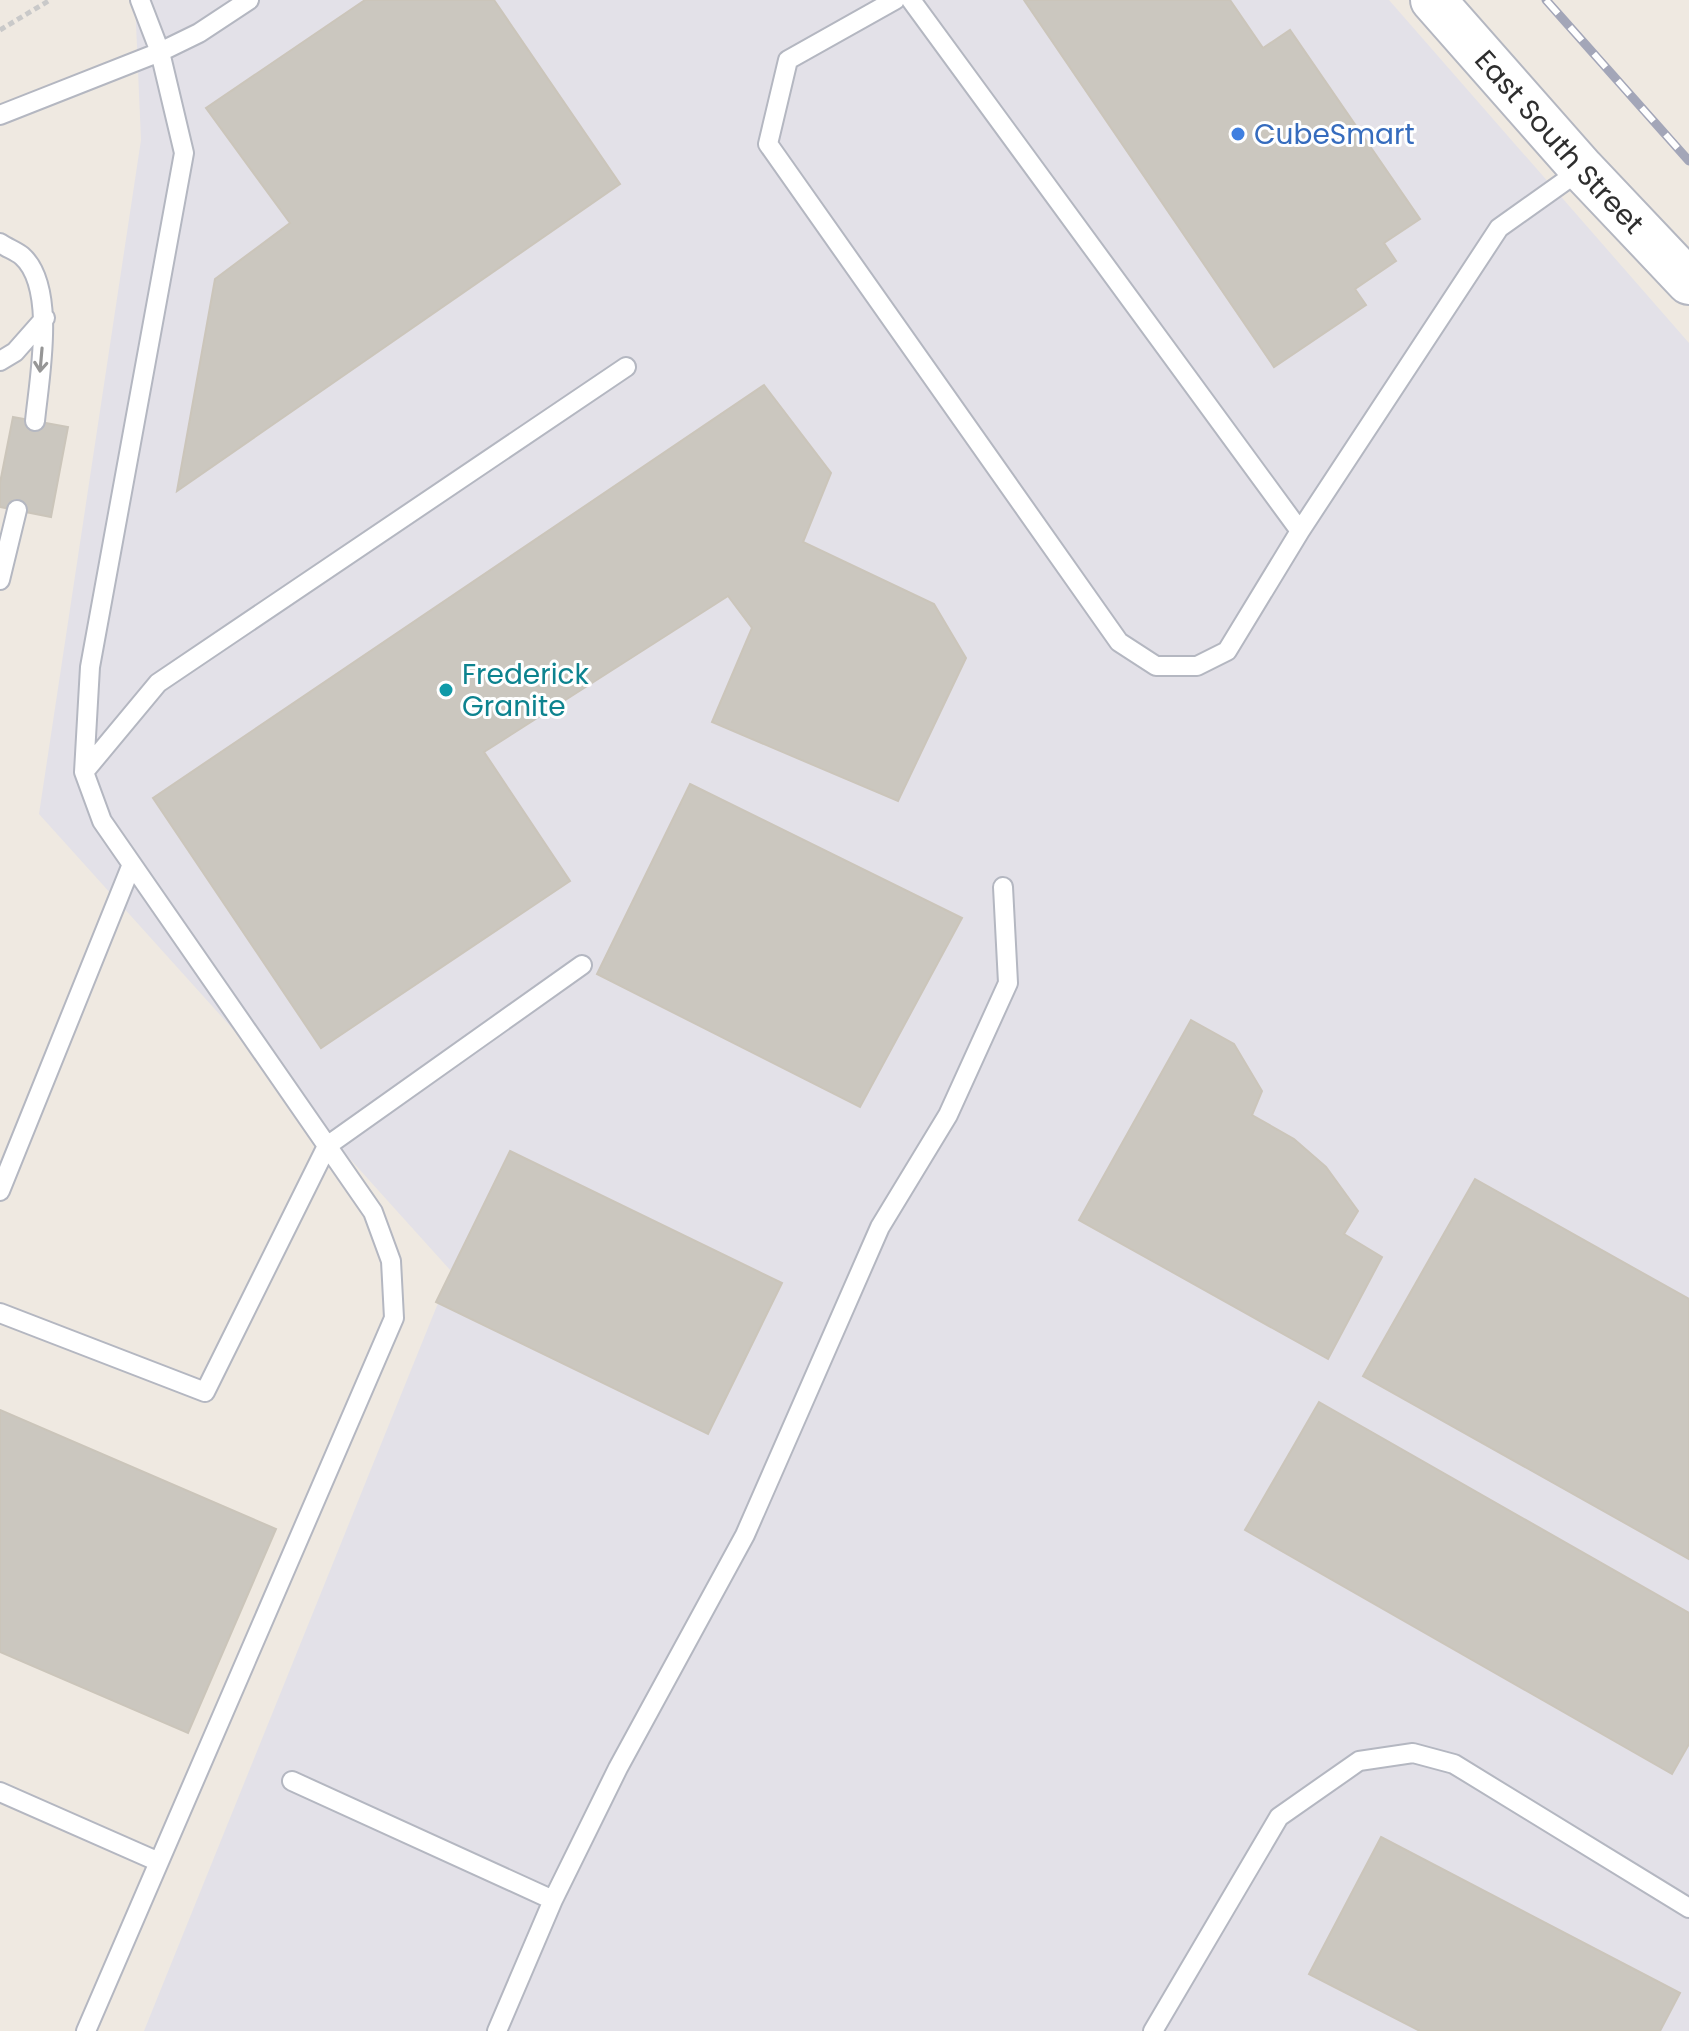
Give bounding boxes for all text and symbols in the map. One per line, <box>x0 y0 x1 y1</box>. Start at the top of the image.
street label: East South Street <box>1466 42 1653 243</box>
place label: CubeSmart <box>1254 115 1415 154</box>
marker: CubeSmart <box>1229 125 1247 143</box>
one-way arrow <box>33 346 48 373</box>
place label: Frederick Granite <box>462 655 590 726</box>
marker: Frederick Granite <box>437 681 455 699</box>

